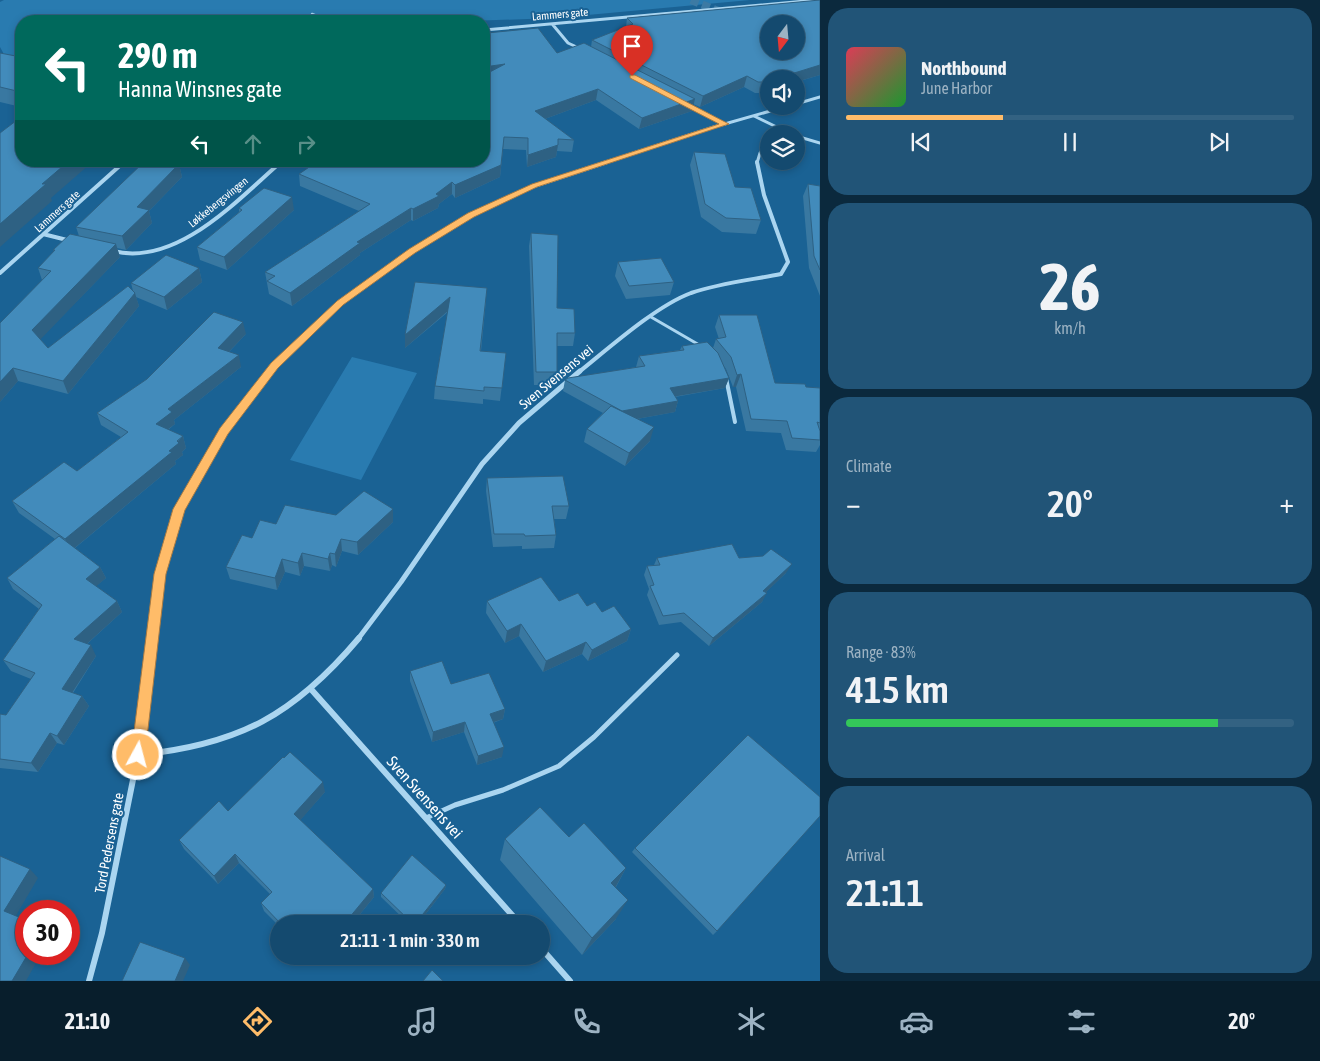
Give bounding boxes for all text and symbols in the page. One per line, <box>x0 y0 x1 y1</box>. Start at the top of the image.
street label: Lammers gate <box>531 6 589 22</box>
north arrow <box>760 15 805 60</box>
map controls <box>760 15 805 170</box>
pin <box>611 25 653 76</box>
icon: arrive <box>618 32 646 60</box>
icon: left <box>35 35 100 100</box>
text: 290 m <box>118 35 197 75</box>
text: Northbound <box>921 57 1007 79</box>
button: sound <box>760 70 805 115</box>
text: Hanna Winsnes gate <box>118 76 282 102</box>
text: June Harbor <box>921 79 992 97</box>
button: layers <box>760 125 805 170</box>
icon: previous <box>907 128 935 156</box>
icon: pause <box>1056 128 1084 156</box>
icon: next <box>1205 128 1233 156</box>
icon: left <box>186 130 214 158</box>
icon: ahead <box>239 130 267 158</box>
icon: right <box>292 130 320 158</box>
street label: Løkkebergsvingen <box>186 174 250 230</box>
street label: Lammers gate <box>32 188 82 234</box>
text: 26 <box>1039 249 1101 324</box>
text: km/h <box>1054 319 1086 337</box>
street label: Sven Svensens vei <box>516 342 596 412</box>
text: Climate <box>846 457 892 475</box>
text: 20° <box>1047 482 1093 525</box>
text: − <box>846 487 861 519</box>
text: + <box>1279 487 1294 519</box>
text: Range · 83% <box>846 643 916 661</box>
text: 415 km <box>846 668 949 711</box>
position arrow <box>111 728 163 780</box>
street label: Sven Svensens vei <box>383 752 467 842</box>
street label: Tord Pedersens gate <box>91 791 127 895</box>
text: Arrival <box>846 846 885 864</box>
text: 21:11 <box>846 871 924 914</box>
speed limit sign: 30 <box>15 900 80 965</box>
text: 21:11 · 1 min · 330 m <box>340 929 480 951</box>
icon: directions <box>240 1004 275 1039</box>
icon: music <box>405 1004 440 1039</box>
icon: phone <box>569 1004 604 1039</box>
icon: climate <box>734 1004 769 1039</box>
icon: car <box>899 1004 934 1039</box>
icon: filters <box>1064 1004 1099 1039</box>
text: 21:10 <box>65 1008 110 1034</box>
text: 20° <box>1228 1008 1255 1034</box>

